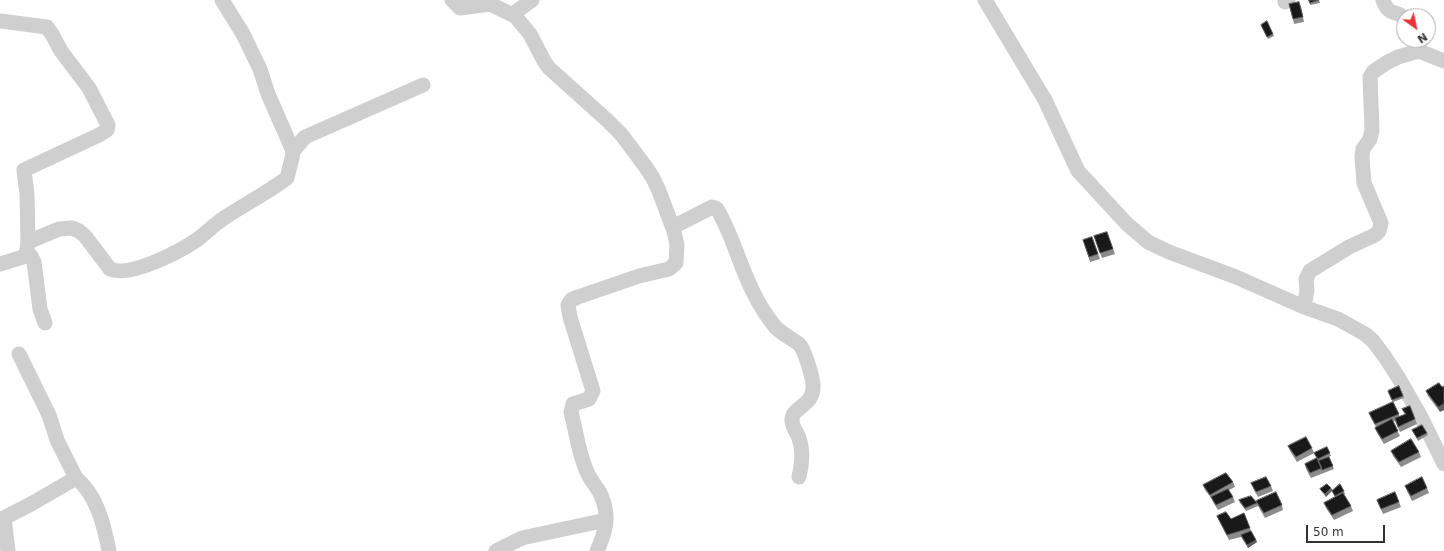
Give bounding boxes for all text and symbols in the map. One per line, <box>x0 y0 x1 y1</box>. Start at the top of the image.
north arrow <box>1396 8 1436 48</box>
text: N <box>1415 30 1430 46</box>
scale bar <box>1308 517 1387 543</box>
text: 50 m <box>1313 525 1344 539</box>

